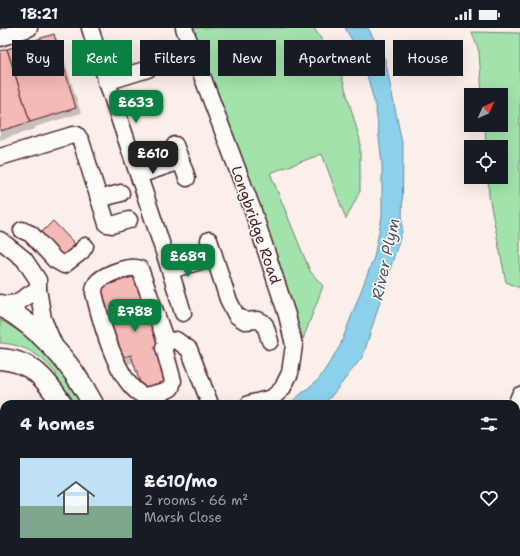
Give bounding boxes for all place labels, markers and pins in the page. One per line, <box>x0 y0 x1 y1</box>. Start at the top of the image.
pin: £633 <box>112 90 160 124</box>
pin: £610 <box>129 141 177 175</box>
pin: £689 <box>164 244 212 278</box>
pin: £788 <box>111 299 159 333</box>

